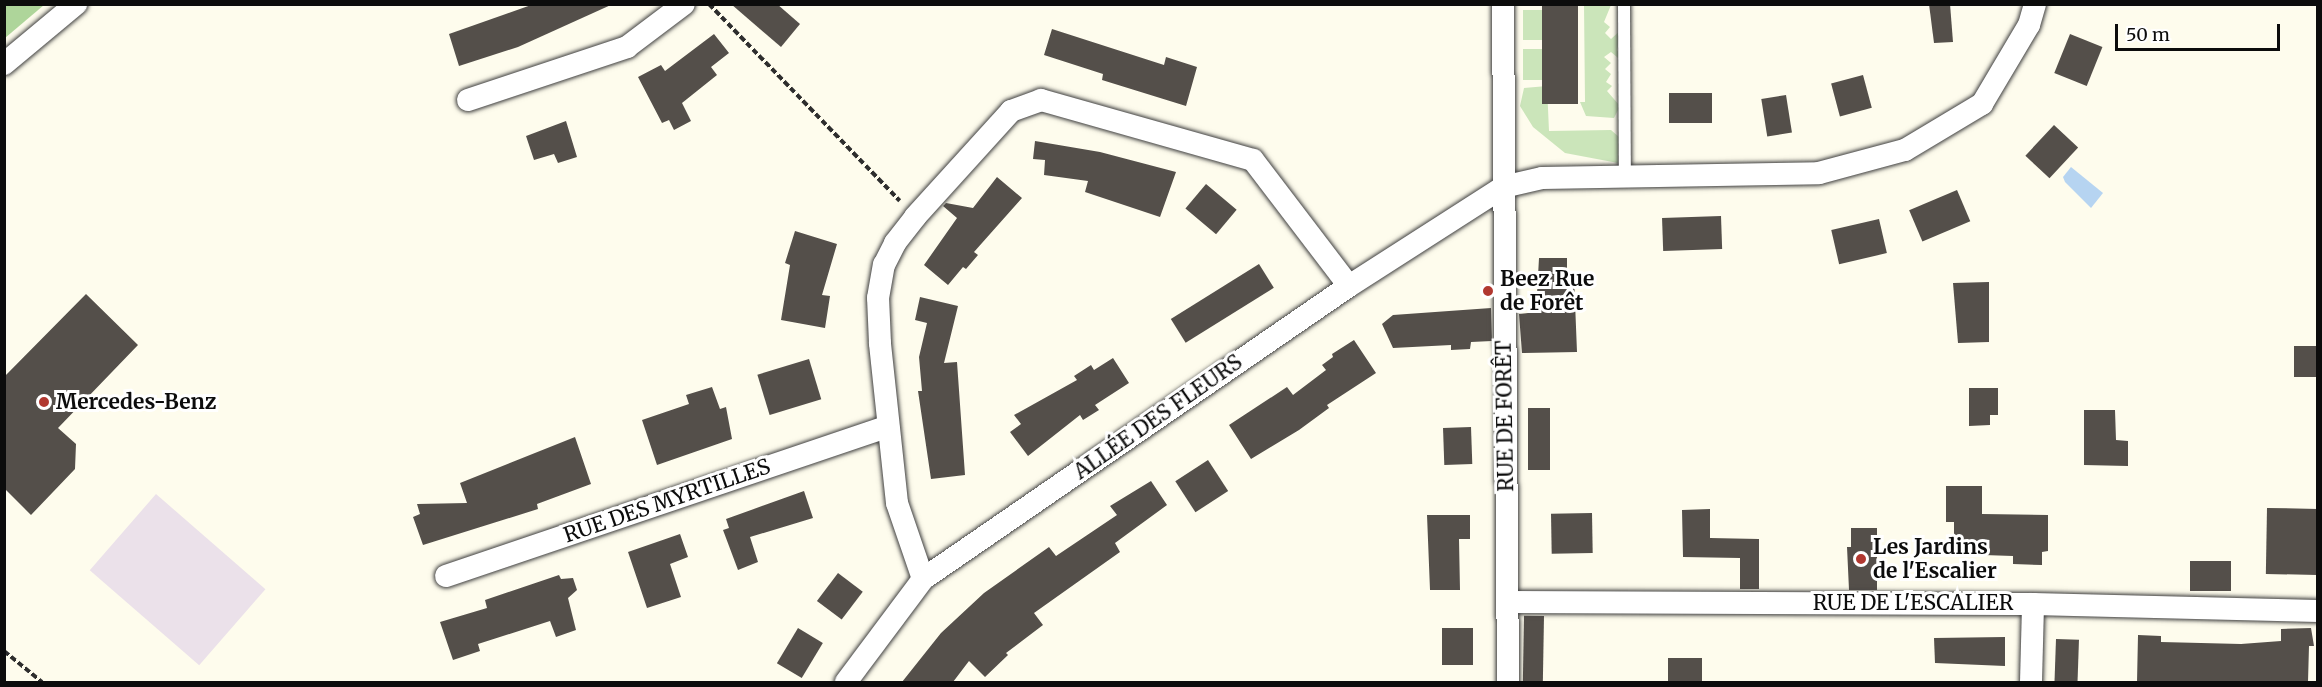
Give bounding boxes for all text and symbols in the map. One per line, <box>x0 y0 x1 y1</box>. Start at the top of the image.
scale bar <box>2118 12 2283 50</box>
text: 50 m <box>2126 23 2170 46</box>
place label: Beez Rue de Forêt <box>1500 266 1594 316</box>
marker: Beez Rue de Forêt <box>1481 284 1495 298</box>
street label: RUE DE FORÊT <box>1491 340 1519 492</box>
street label: ALLÉE DES FLEURS <box>1069 349 1247 485</box>
place label: Mercedes-Benz <box>56 389 216 415</box>
marker: Mercedes-Benz <box>37 395 51 409</box>
street label: RUE DES MYRTILLES <box>560 454 774 548</box>
place label: Les Jardins de l'Escalier <box>1873 534 1997 584</box>
marker: Les Jardins de l'Escalier <box>1854 552 1868 566</box>
street label: RUE DE L'ESCALIER <box>1813 590 2013 616</box>

